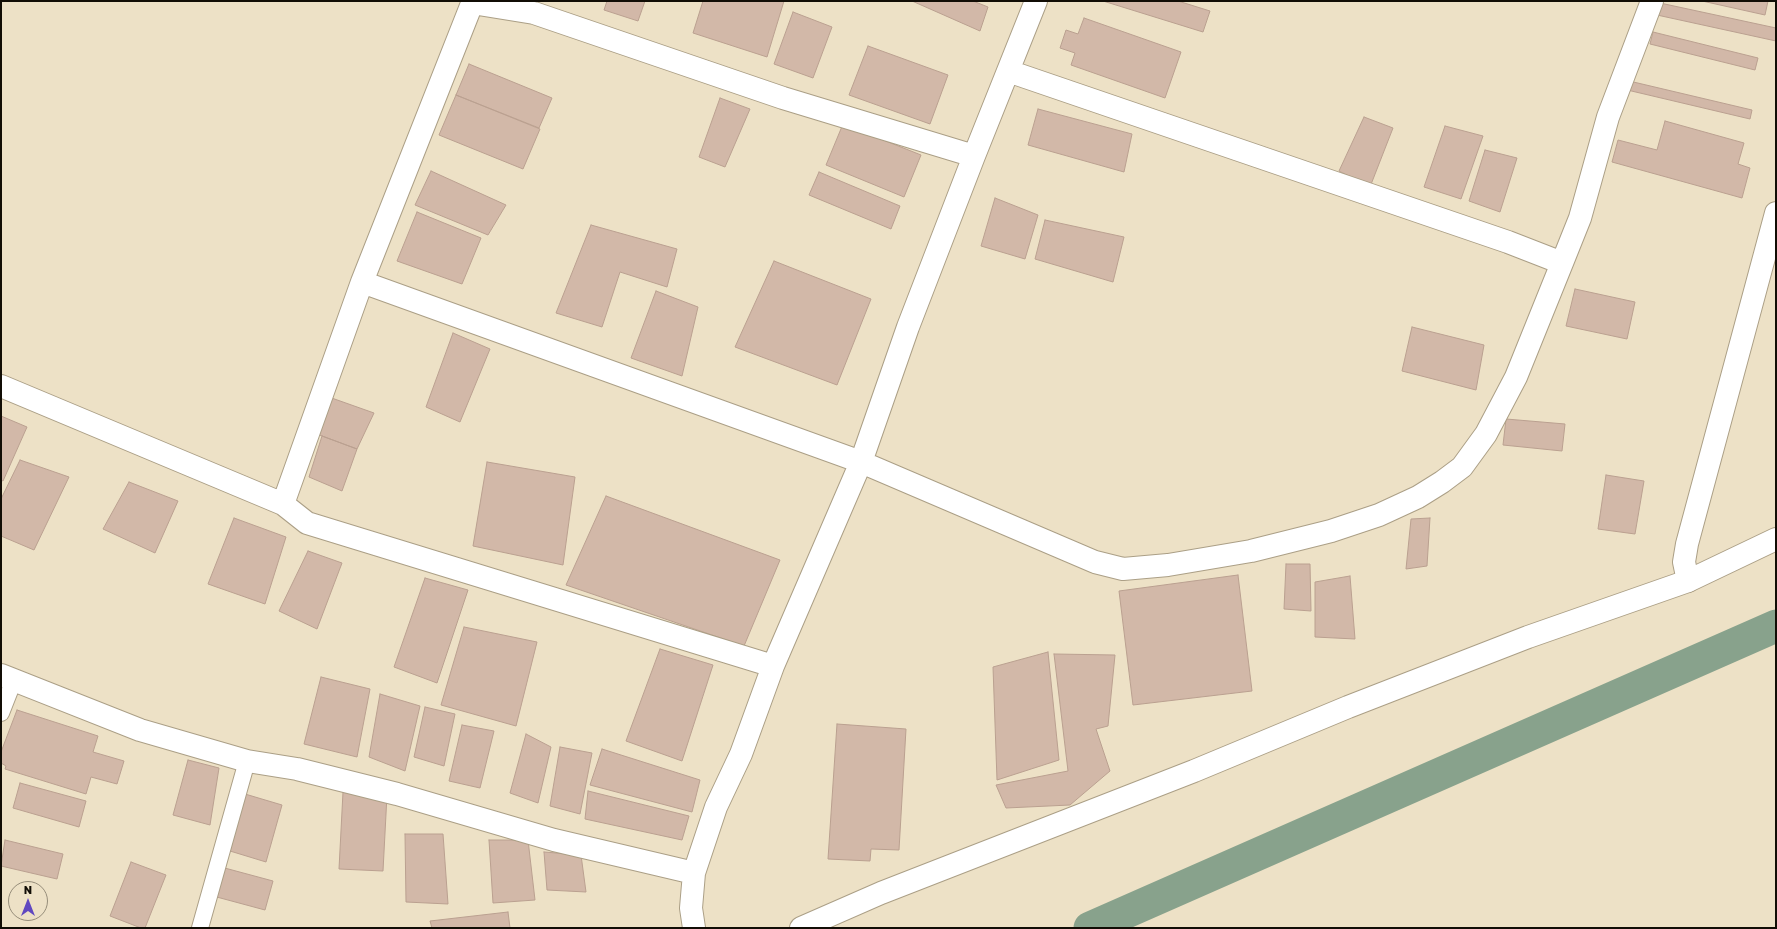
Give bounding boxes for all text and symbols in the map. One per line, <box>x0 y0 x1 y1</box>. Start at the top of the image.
north arrow <box>8 881 48 921</box>
text: N <box>24 883 32 896</box>

